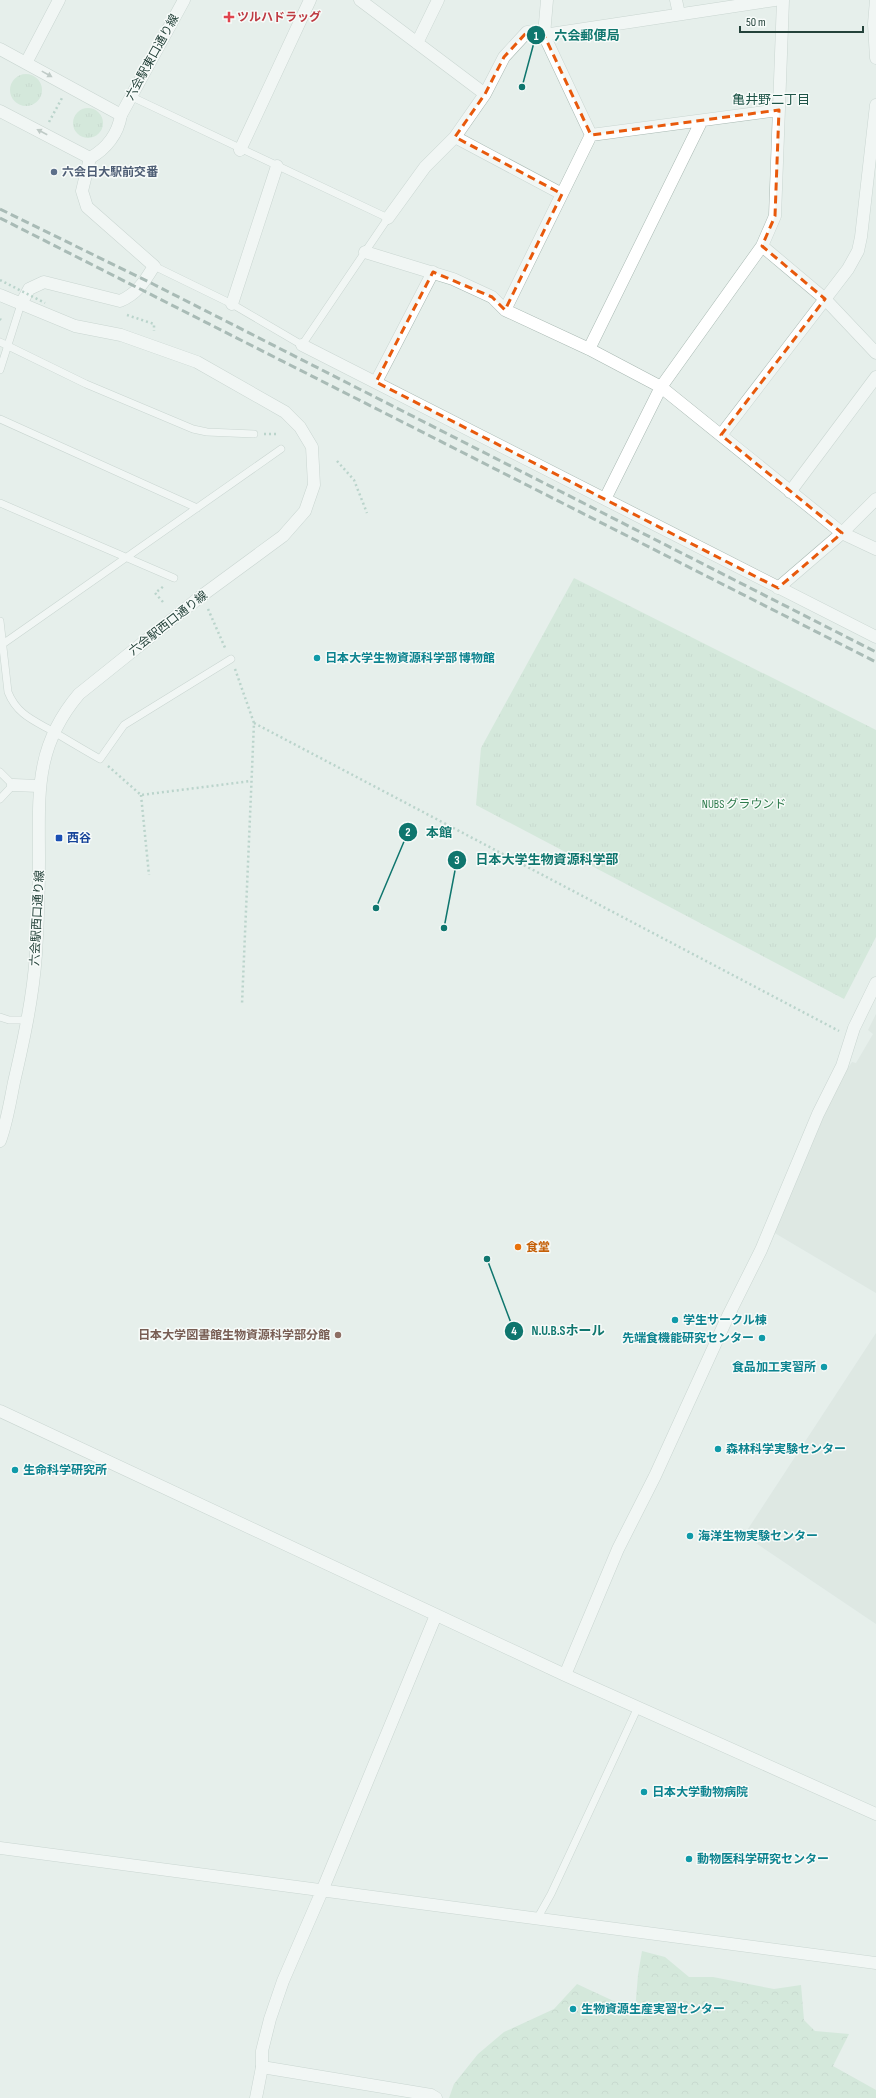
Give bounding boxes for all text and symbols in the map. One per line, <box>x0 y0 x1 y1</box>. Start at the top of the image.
scale bar <box>740 8 863 34</box>
place label: ツルハドラッグ <box>237 10 321 25</box>
street label: 六会駅東口通り線 <box>123 12 182 103</box>
marker: ツルハドラッグ <box>224 12 234 22</box>
text: 50 m <box>746 15 766 30</box>
callout: 六会郵便局 <box>526 23 627 48</box>
text: 六会郵便局 <box>554 28 620 44</box>
text: 1 <box>534 29 539 44</box>
one-way arrow <box>41 71 52 77</box>
district label: 亀井野二丁目 <box>732 92 810 108</box>
one-way arrow <box>36 129 48 136</box>
place label: 六会日大駅前交番 <box>62 165 159 180</box>
marker: 六会日大駅前交番 <box>49 167 59 177</box>
street label: 六会駅西口通り線 <box>126 588 211 659</box>
place label: 日本大学生物資源科学部 博物館 <box>325 651 495 666</box>
marker: 日本大学生物資源科学部 博物館 <box>312 653 322 663</box>
park label: NUBS グラウンド <box>702 797 786 812</box>
callout: 本館 <box>398 820 460 845</box>
text: 2 <box>405 825 411 840</box>
text: 本館 <box>426 825 452 841</box>
place label: 西谷 <box>67 831 91 846</box>
marker: 西谷 <box>54 833 64 843</box>
callout: 日本大学生物資源科学部 <box>447 847 626 872</box>
text: 日本大学生物資源科学部 <box>475 852 619 868</box>
text: 3 <box>454 853 460 868</box>
street label: 六会駅西口通り線 <box>27 870 48 966</box>
place label: 食堂 <box>526 1240 550 1255</box>
marker: 食堂 <box>513 1242 523 1252</box>
place label: 学生サークル棟 <box>683 1313 767 1328</box>
marker: 学生サークル棟 <box>670 1315 680 1325</box>
callout: N.U.B.Sホール <box>504 1318 613 1343</box>
text: N.U.B.Sホール <box>532 1323 604 1339</box>
text: 4 <box>511 1324 517 1339</box>
place label: 日本大学図書館生物資源科学部分館 <box>138 1328 330 1343</box>
marker: 日本大学図書館生物資源科学部分館 <box>333 1330 343 1340</box>
place label: 先端食機能研究センター <box>622 1331 754 1346</box>
marker: 先端食機能研究センター <box>757 1333 767 1343</box>
place label: 食品加工実習所 <box>732 1360 816 1375</box>
marker: 食品加工実習所 <box>819 1362 829 1372</box>
place label: 森林科学実験センター <box>726 1442 846 1457</box>
marker: 森林科学実験センター <box>713 1444 723 1454</box>
place label: 生命科学研究所 <box>23 1463 107 1478</box>
marker: 生命科学研究所 <box>10 1465 20 1475</box>
place label: 海洋生物実験センター <box>698 1529 818 1544</box>
marker: 海洋生物実験センター <box>685 1531 695 1541</box>
place label: 日本大学動物病院 <box>652 1785 748 1800</box>
marker: 日本大学動物病院 <box>639 1787 649 1797</box>
place label: 動物医科学研究センター <box>697 1852 829 1867</box>
marker: 動物医科学研究センター <box>684 1854 694 1864</box>
place label: 生物資源生産実習センター <box>581 2002 725 2017</box>
marker: 生物資源生産実習センター <box>568 2004 578 2014</box>

